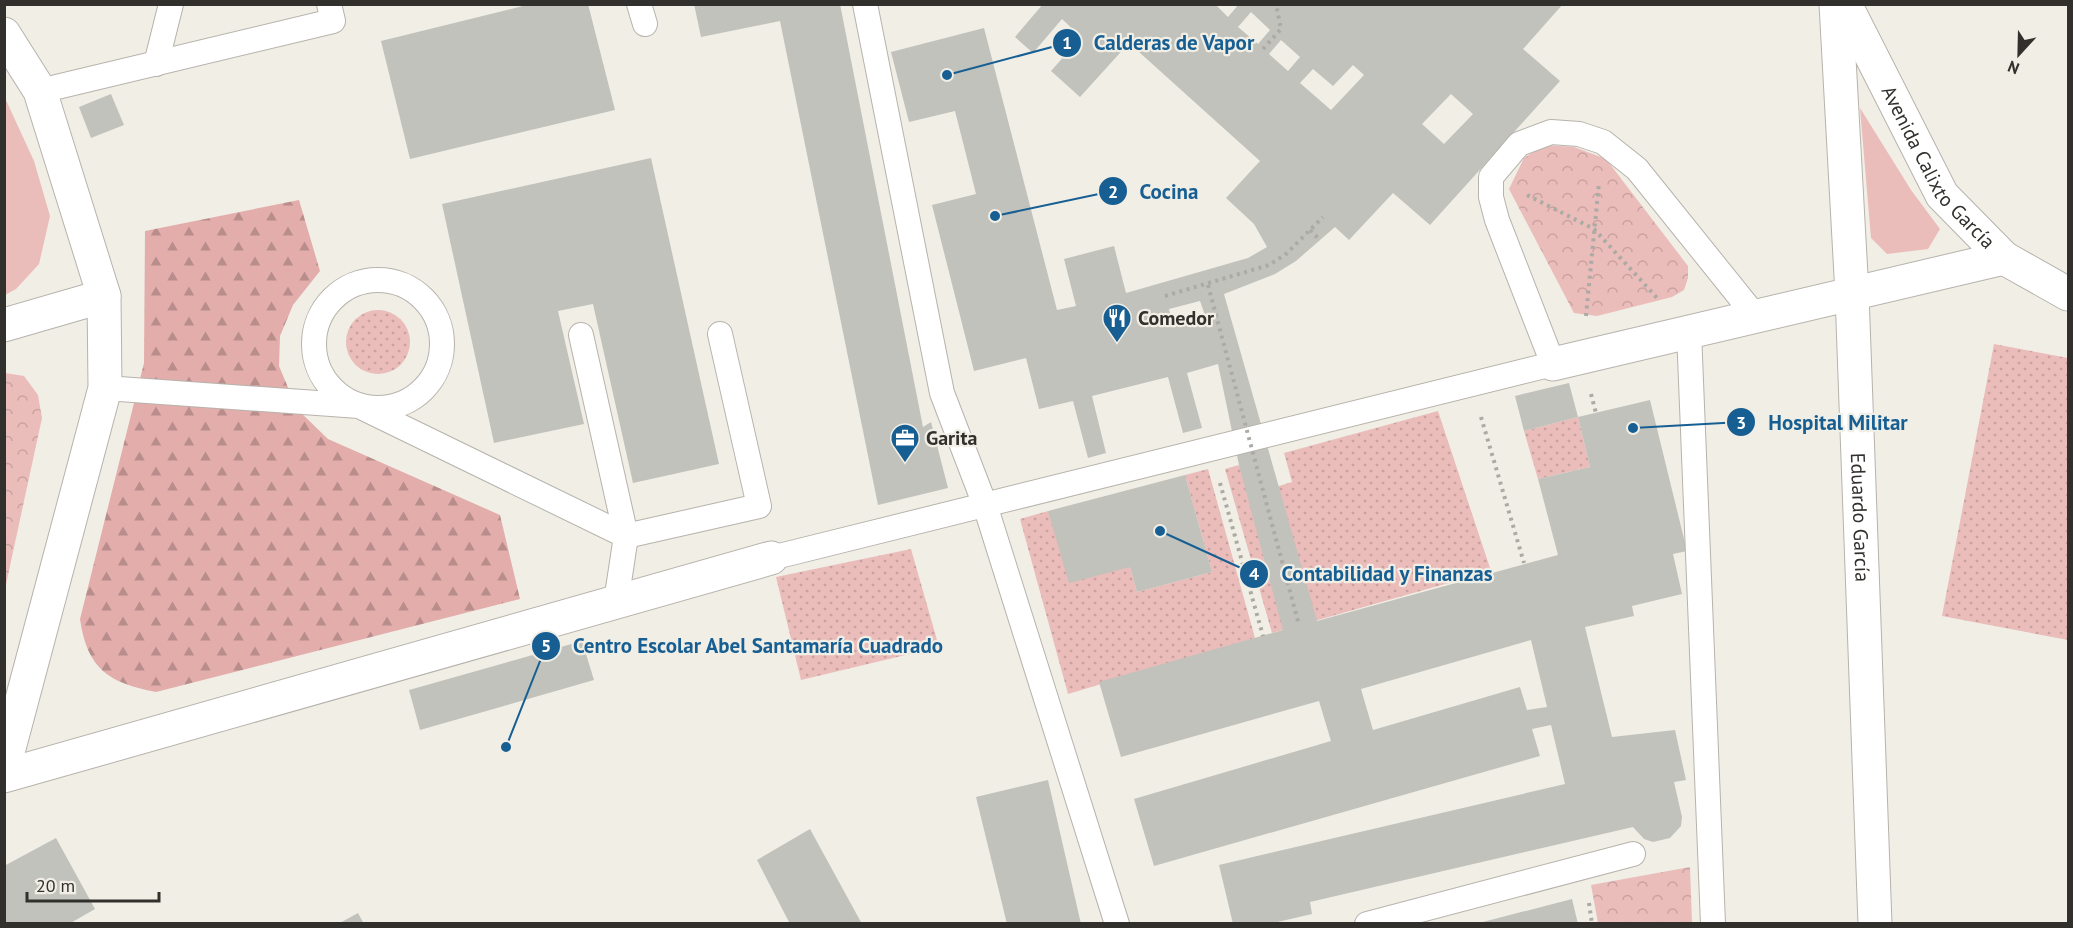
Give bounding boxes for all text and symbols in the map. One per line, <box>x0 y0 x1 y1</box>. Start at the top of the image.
callout: Calderas de Vapor <box>1052 24 1267 63</box>
north arrow <box>1989 24 2049 84</box>
text: Calderas de Vapor <box>1094 29 1255 56</box>
text: 1 <box>1062 31 1072 54</box>
text: N <box>2005 57 2022 79</box>
street label: Avenida Calixto García <box>1876 81 2001 254</box>
callout: Cocina <box>1098 172 1210 211</box>
text: Cocina <box>1140 178 1198 205</box>
text: 2 <box>1108 180 1118 203</box>
restaurant icon: Comedor <box>1101 302 1133 344</box>
place label: Comedor <box>1138 305 1214 331</box>
callout: Hospital Militar <box>1726 403 1919 442</box>
text: Hospital Militar <box>1768 409 1908 436</box>
text: 3 <box>1736 411 1746 434</box>
office icon: Garita <box>889 422 921 464</box>
place label: Garita <box>926 425 977 451</box>
street label: Eduardo García <box>1845 452 1876 582</box>
callout: Contabilidad y Finanzas <box>1239 554 1505 593</box>
text: Contabilidad y Finanzas <box>1281 560 1493 587</box>
text: 4 <box>1249 562 1259 585</box>
callout: Centro Escolar Abel Santamaría Cuadrado <box>531 626 956 665</box>
text: Centro Escolar Abel Santamaría Cuadrado <box>573 632 943 659</box>
text: 5 <box>541 634 551 657</box>
scale bar <box>27 865 159 903</box>
text: 20 m <box>36 874 75 897</box>

